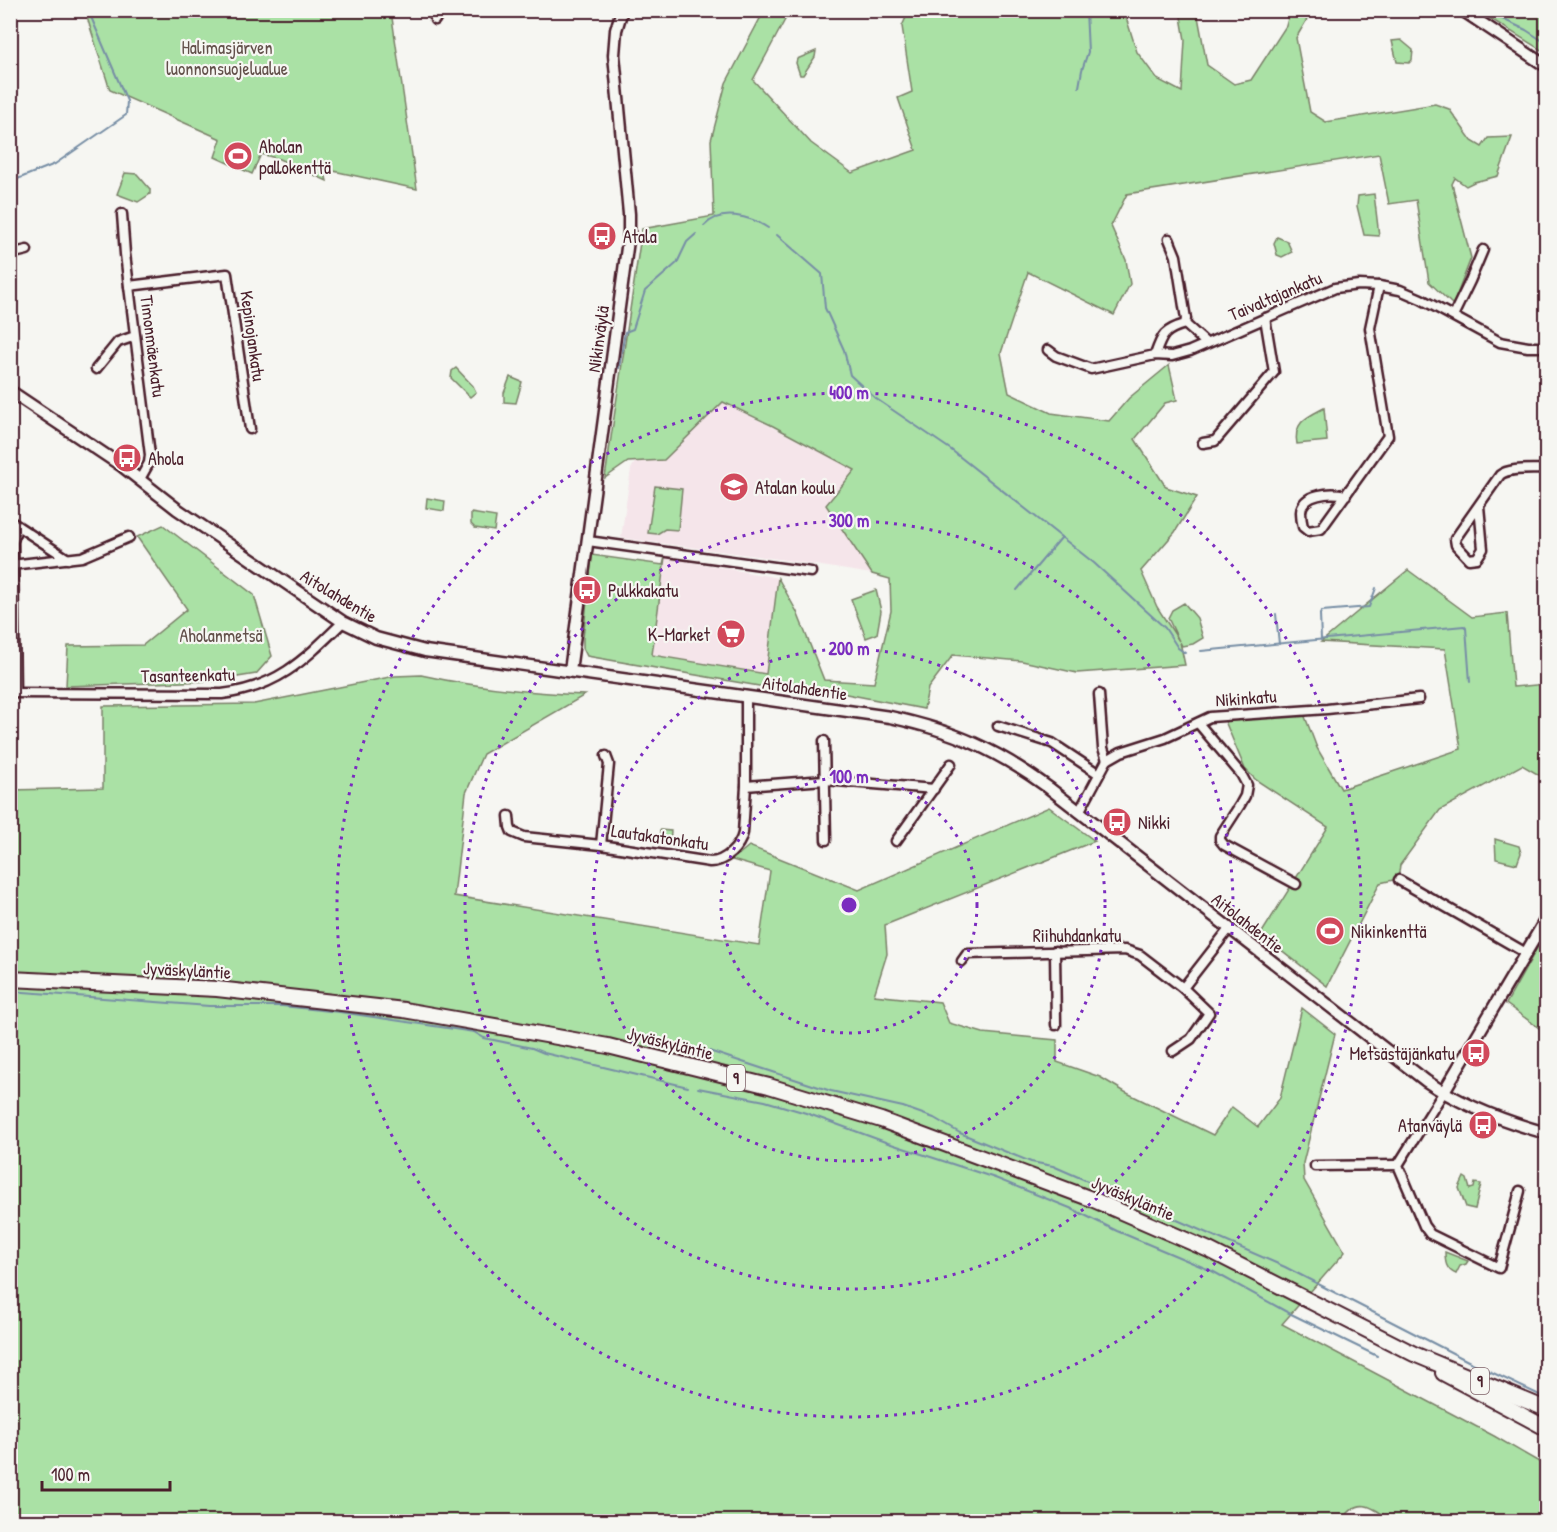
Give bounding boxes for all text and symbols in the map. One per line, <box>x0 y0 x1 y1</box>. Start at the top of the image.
park label: Halimasjärven luonnonsuojelualue <box>166 35 288 81</box>
place label: Aholan pallokenttä <box>259 134 331 180</box>
sports icon: Aholan pallokenttä <box>222 140 254 172</box>
bus stop icon: Atala <box>586 220 618 252</box>
place label: Atala <box>623 224 657 249</box>
street label: Taivaltajankatu <box>1224 265 1326 327</box>
street label: Kepinojankatu <box>234 289 272 383</box>
street label: Timonmäenkatu <box>134 294 172 398</box>
street label: Nikinväylä <box>581 304 615 374</box>
text: 400 m <box>829 380 869 405</box>
bus stop icon: Ahola <box>111 442 143 474</box>
place label: Ahola <box>148 446 183 471</box>
school or university icon: Atalan koulu <box>718 471 750 503</box>
place label: Atalan koulu <box>755 475 835 500</box>
text: 300 m <box>829 508 869 533</box>
street label: Aitolahdentie <box>296 563 382 629</box>
bus stop icon: Pulkkakatu <box>571 574 603 606</box>
place label: Pulkkakatu <box>608 578 679 603</box>
supermarket icon: K-Market <box>715 618 747 650</box>
place label: K-Market <box>648 622 711 647</box>
park label: Aholanmetsä <box>179 623 263 648</box>
text: 200 m <box>829 636 869 661</box>
street label: Tasanteenkatu <box>141 662 235 688</box>
street label: Aitolahdentie <box>761 670 849 706</box>
street label: Nikinkatu <box>1215 683 1277 713</box>
text: 100 m <box>829 764 869 789</box>
bus stop icon: Nikki <box>1101 806 1133 838</box>
place label: Nikki <box>1138 810 1171 835</box>
street label: Lautakatonkatu <box>610 818 710 856</box>
street label: Aitolahdentie <box>1207 887 1289 959</box>
centre of rings <box>839 895 859 915</box>
sports icon: Nikinkenttä <box>1314 915 1346 947</box>
place label: Nikinkenttä <box>1351 919 1426 944</box>
street label: Riihuhdankatu <box>1033 923 1121 948</box>
street label: Jyväskyläntie <box>142 955 232 985</box>
street label: Jyväskyläntie <box>624 1020 716 1066</box>
bus stop icon: Metsästäjänkatu <box>1460 1037 1492 1069</box>
place label: Metsästäjänkatu <box>1349 1041 1455 1066</box>
road number: 9 <box>727 1065 745 1091</box>
bus stop icon: Atanväylä <box>1467 1109 1499 1141</box>
place label: Atanväylä <box>1398 1113 1462 1138</box>
street label: Jyväskyläntie <box>1088 1169 1178 1227</box>
road number: 9 <box>1471 1368 1489 1394</box>
scale bar <box>42 1454 170 1492</box>
text: 100 m <box>51 1462 90 1487</box>

